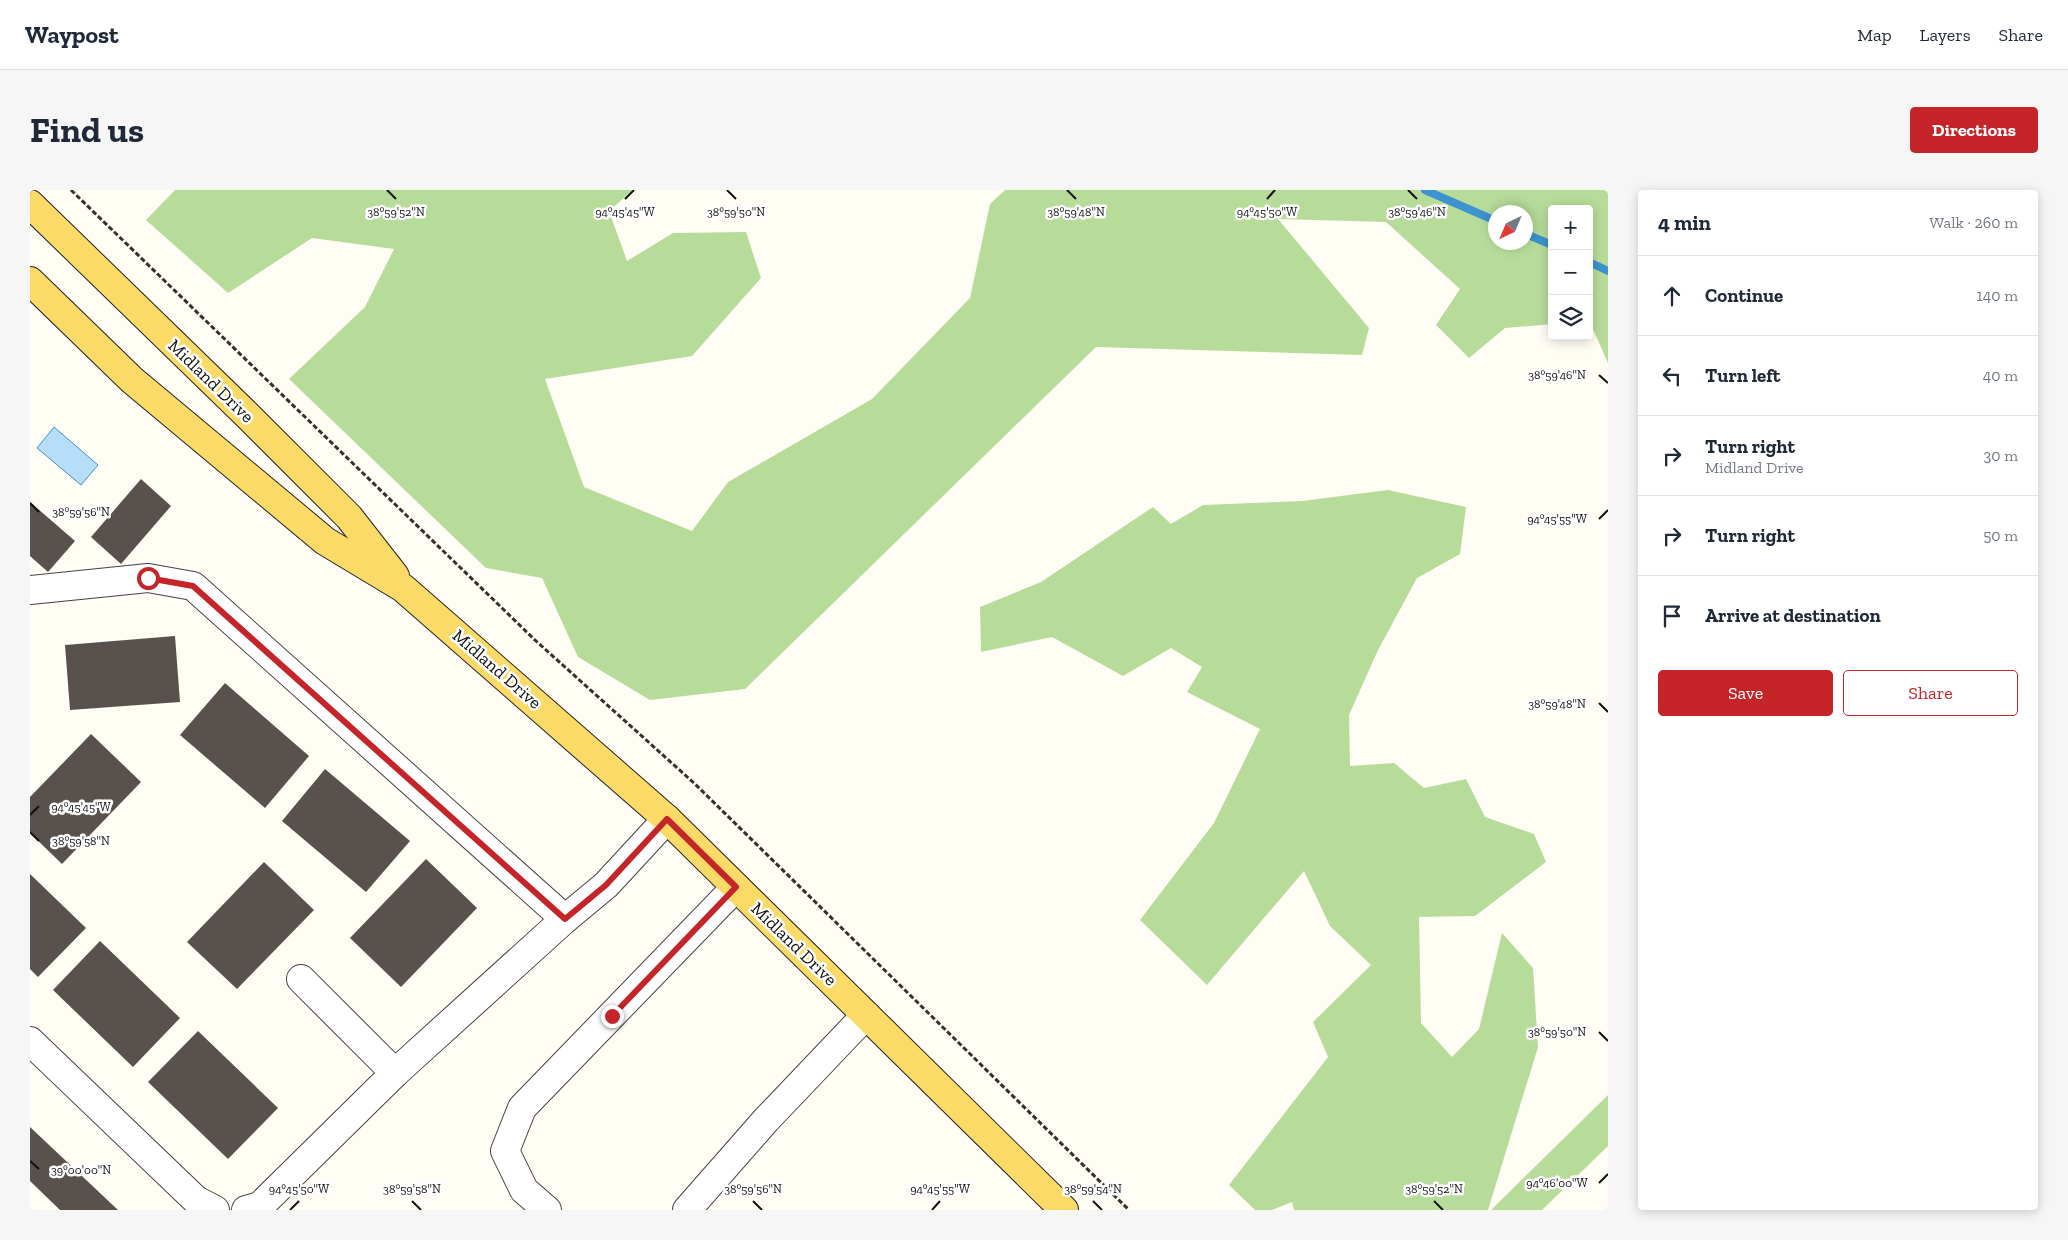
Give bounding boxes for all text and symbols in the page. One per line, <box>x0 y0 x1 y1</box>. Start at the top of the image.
text: Waypost <box>25 20 119 49</box>
text: Map <box>1857 24 1892 46</box>
text: Layers <box>1920 24 1971 46</box>
text: Share <box>1999 24 2043 46</box>
button: Directions <box>1910 107 2038 153</box>
text: Find us <box>30 109 144 151</box>
text: 38°59'52"N <box>367 205 425 219</box>
text: 94°45'45"W <box>595 205 656 219</box>
text: 38°59'50"N <box>707 205 765 219</box>
text: 38°59'48"N <box>1047 205 1105 219</box>
text: 94°45'50"W <box>1237 205 1298 219</box>
text: 38°59'46"N <box>1388 205 1446 219</box>
north arrow <box>1488 205 1533 250</box>
map controls <box>1548 205 1593 340</box>
button: + <box>1548 205 1593 250</box>
text: 4 min <box>1658 210 1711 235</box>
text: Walk · 260 m <box>1929 213 2018 232</box>
button: − <box>1548 250 1593 295</box>
icon: ahead <box>1658 282 1686 310</box>
text: Continue <box>1705 284 1783 307</box>
text: 140 m <box>1977 286 2018 305</box>
button: layers <box>1548 295 1593 340</box>
street label: Midland Drive <box>163 335 259 427</box>
icon: left <box>1658 362 1686 390</box>
text: Turn left <box>1705 364 1780 387</box>
text: 40 m <box>1983 366 2018 385</box>
text: 38°59'46"N <box>1528 368 1586 382</box>
text: Turn right <box>1705 435 1795 458</box>
icon: right <box>1658 442 1686 470</box>
text: 30 m <box>1984 446 2018 465</box>
text: Midland Drive <box>1705 458 1804 477</box>
text: 38°59'56"N <box>52 505 110 519</box>
text: 94°45'55"W <box>1527 512 1588 526</box>
icon: right <box>1658 522 1686 550</box>
text: Turn right <box>1705 524 1795 547</box>
text: 50 m <box>1983 526 2018 545</box>
route start <box>137 567 160 590</box>
icon: arrive <box>1658 602 1686 630</box>
text: Arrive at destination <box>1705 604 1881 627</box>
street label: Midland Drive <box>448 624 546 714</box>
button: Save <box>1658 670 1833 716</box>
button: Share <box>1843 670 2018 716</box>
text: 38°59'48"N <box>1528 697 1586 711</box>
text: 94°45'45"W <box>51 800 112 814</box>
text: 38°59'58"N <box>52 834 110 848</box>
street label: Midland Drive <box>746 898 842 990</box>
route end <box>601 1005 624 1028</box>
text: 38°59'50"N <box>1528 1025 1586 1039</box>
text: 39°00'00"N <box>51 1163 111 1177</box>
text: 94°46'00"W <box>1526 1176 1589 1190</box>
text: 94°45'50"W <box>269 1182 330 1196</box>
text: 38°59'58"N <box>383 1182 441 1196</box>
text: 38°59'56"N <box>724 1182 782 1196</box>
text: 94°45'55"W <box>910 1182 971 1196</box>
text: 38°59'54"N <box>1064 1182 1122 1196</box>
text: 38°59'52"N <box>1405 1182 1463 1196</box>

